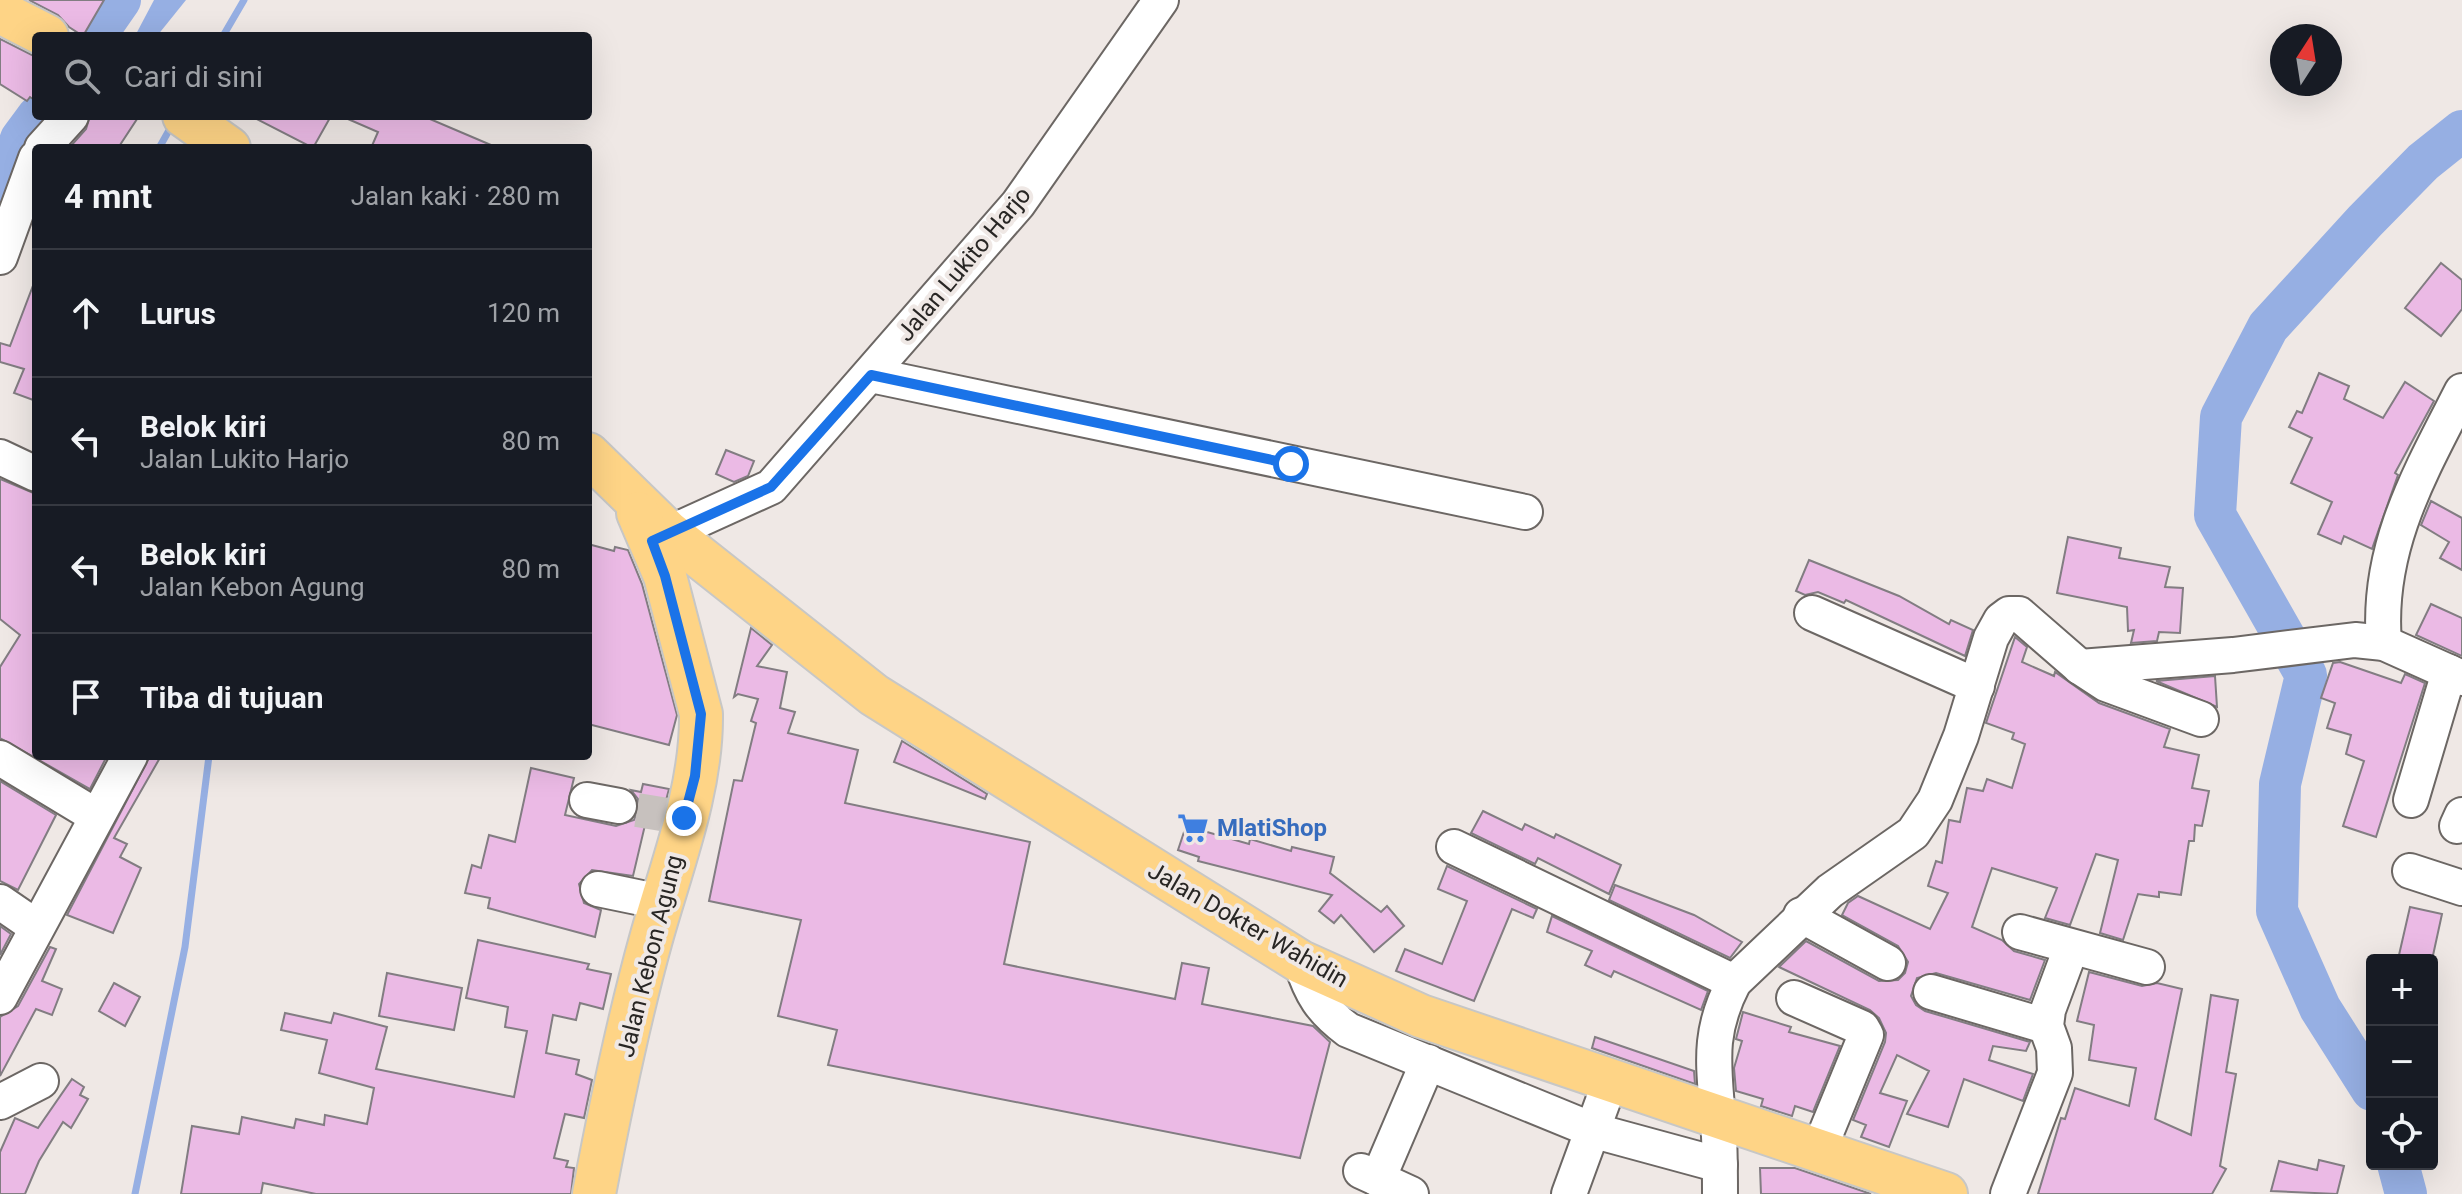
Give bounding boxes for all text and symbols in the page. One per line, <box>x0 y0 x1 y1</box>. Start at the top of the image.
north arrow <box>2270 24 2342 96</box>
search box <box>32 32 592 120</box>
icon: search <box>60 54 104 98</box>
text: Cari di sini <box>124 59 263 94</box>
text: 4 mnt <box>64 176 152 216</box>
text: Jalan kaki · 280 m <box>351 181 560 211</box>
street label: Jalan Lukito Harjo <box>891 181 1037 347</box>
icon: ahead <box>64 291 108 335</box>
text: Lurus <box>140 296 216 331</box>
text: 120 m <box>487 298 560 328</box>
text: Belok kiri <box>140 409 267 444</box>
icon: left <box>64 419 108 463</box>
text: 80 m <box>502 426 560 456</box>
text: Jalan Lukito Harjo <box>140 444 349 474</box>
route start <box>1273 446 1309 482</box>
text: Belok kiri <box>140 537 267 572</box>
icon: left <box>64 547 108 591</box>
text: 80 m <box>502 554 560 584</box>
text: Jalan Kebon Agung <box>140 572 365 602</box>
icon: arrive <box>64 675 108 719</box>
text: Tiba di tujuan <box>140 680 324 715</box>
route end <box>666 800 702 836</box>
supermarket icon: MlatiShop <box>1176 811 1210 845</box>
place label: MlatiShop <box>1217 814 1327 842</box>
street label: Jalan Kebon Agung <box>611 852 689 1060</box>
street label: Jalan Dokter Wahidin <box>1143 856 1353 994</box>
map controls <box>2366 954 2438 1170</box>
button: + <box>2366 954 2438 1026</box>
button: − <box>2366 1026 2438 1098</box>
button: locate <box>2366 1098 2438 1170</box>

